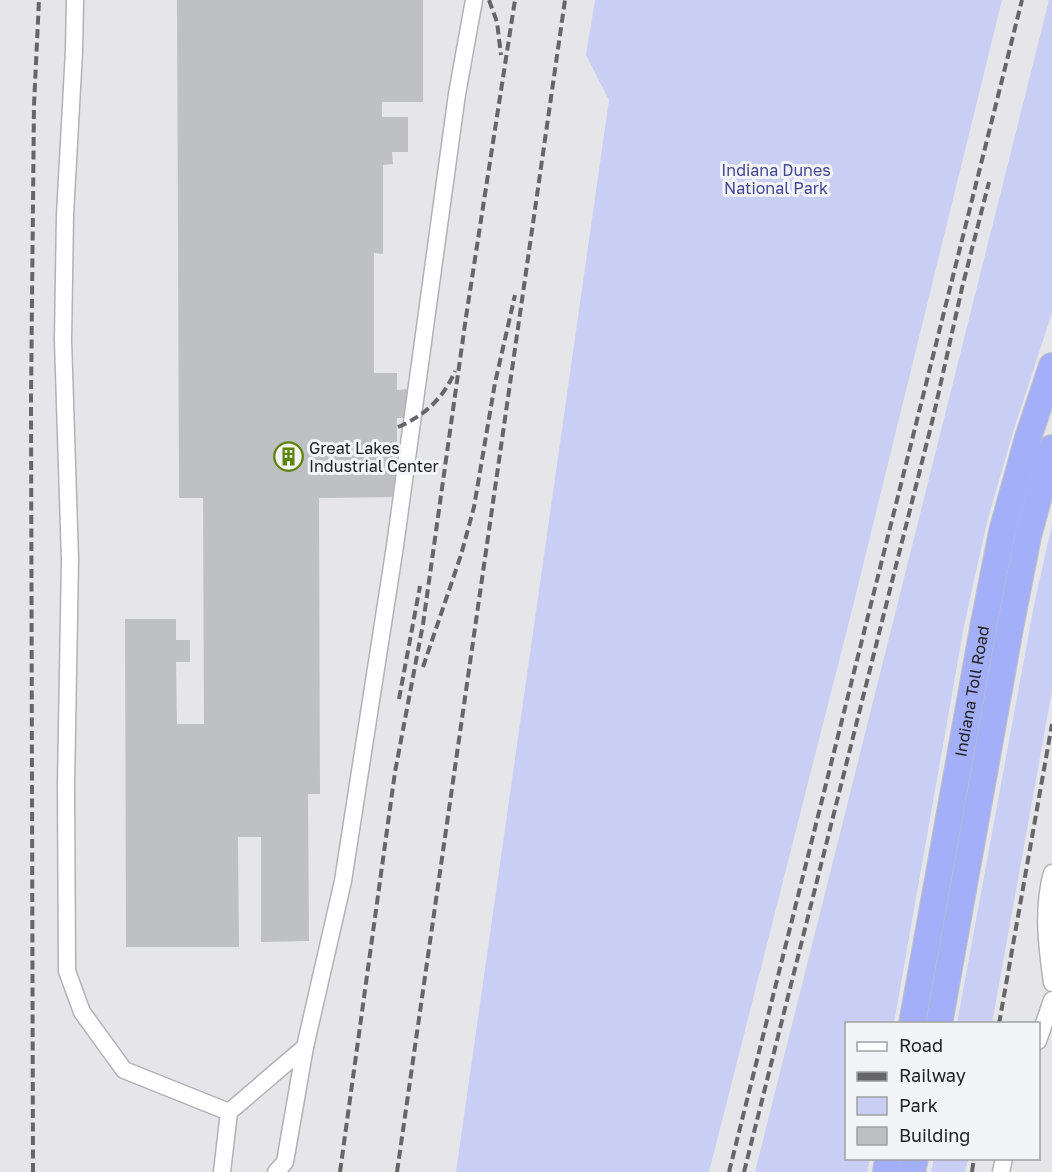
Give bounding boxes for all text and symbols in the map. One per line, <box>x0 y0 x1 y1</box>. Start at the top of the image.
park label: Indiana Dunes National Park <box>721 160 831 198</box>
place label: Great Lakes Industrial Center <box>309 438 439 476</box>
building icon: Great Lakes Industrial Center <box>272 441 304 473</box>
street label: Indiana Toll Road <box>950 624 993 758</box>
legend <box>845 1022 1040 1160</box>
text: Road <box>899 1034 943 1056</box>
text: Railway <box>899 1064 966 1086</box>
text: Park <box>899 1094 938 1116</box>
text: Building <box>899 1124 970 1146</box>

